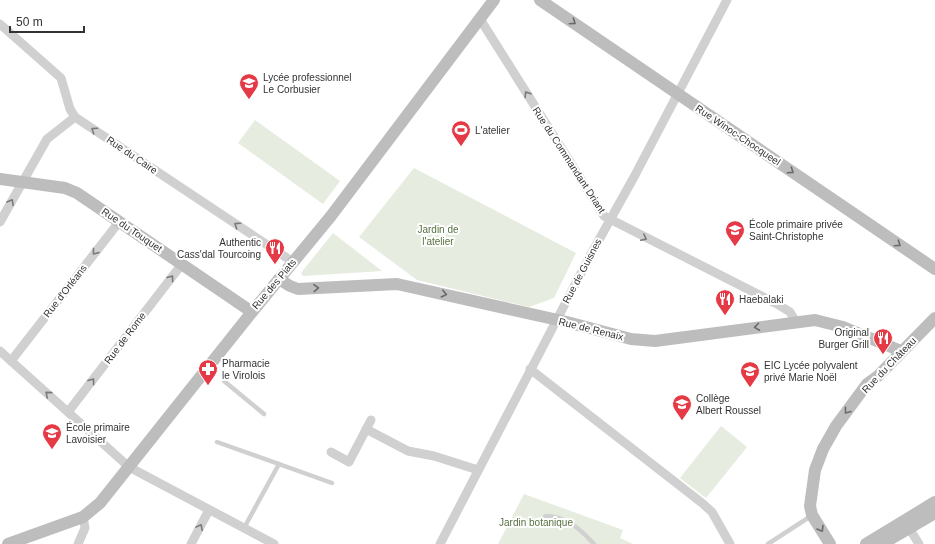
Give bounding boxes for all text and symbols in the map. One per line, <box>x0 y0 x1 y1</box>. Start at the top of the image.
scale bar <box>10 8 84 34</box>
text: 50 m <box>16 15 43 29</box>
one-way arrow <box>568 17 575 24</box>
school or university icon: Lycée professionnel Le Corbusier <box>238 72 260 100</box>
place label: Lycée professionnel Le Corbusier <box>263 72 352 95</box>
one-way arrow <box>525 92 532 99</box>
street label: Rue Winoc-Chocqueel <box>693 102 783 168</box>
street label: Rue du Commandant Driant <box>530 105 608 215</box>
sports icon: L'atelier <box>450 119 472 147</box>
place label: L'atelier <box>475 125 510 136</box>
one-way arrow <box>91 127 98 135</box>
street label: Rue du Caire <box>105 134 160 176</box>
one-way arrow <box>787 166 794 174</box>
one-way arrow <box>7 199 14 206</box>
street label: Rue du Touquet <box>100 206 164 254</box>
place label: École primaire privée Saint-Christophe <box>749 218 843 242</box>
school or university icon: École primaire privée Saint-Christophe <box>724 219 746 247</box>
one-way arrow <box>234 222 241 230</box>
park label: Jardin de l'atelier <box>417 224 459 247</box>
one-way arrow <box>640 233 648 241</box>
place label: Authentic Cass'dal Tourcoing <box>177 237 261 260</box>
restaurant icon: Authentic Cass'dal Tourcoing <box>264 237 286 265</box>
street label: Rue de Guisnes <box>560 237 604 305</box>
one-way arrow <box>894 239 901 246</box>
one-way arrow <box>93 248 100 255</box>
street label: Rue des Piats <box>250 257 298 311</box>
street label: Rue d'Orléans <box>41 263 89 319</box>
one-way arrow <box>166 275 173 282</box>
one-way arrow <box>313 284 319 293</box>
restaurant icon: Haebalaki <box>714 288 736 316</box>
one-way arrow <box>441 290 447 298</box>
place label: Haebalaki <box>739 294 783 305</box>
street label: Rue de Rome <box>102 310 148 366</box>
street label: Rue de Renaix <box>558 316 624 342</box>
one-way arrow <box>754 322 760 331</box>
place label: Original Burger Grill <box>818 327 869 350</box>
restaurant icon: Original Burger Grill <box>872 327 894 355</box>
street label: Rue du Château <box>860 335 918 395</box>
pharmacy icon: Pharmacie le Virolois <box>197 358 219 386</box>
place label: Pharmacie le Virolois <box>222 358 270 381</box>
school or university icon: EIC Lycée polyvalent privé Marie Noël <box>739 360 761 388</box>
place label: EIC Lycée polyvalent privé Marie Noël <box>764 360 858 383</box>
one-way arrow <box>87 379 94 386</box>
one-way arrow <box>45 391 53 399</box>
school or university icon: Collège Albert Roussel <box>671 393 693 421</box>
place label: Collège Albert Roussel <box>696 393 761 416</box>
one-way arrow <box>844 407 852 414</box>
place label: École primaire Lavoisier <box>66 421 130 445</box>
school or university icon: École primaire Lavoisier <box>41 422 63 450</box>
park label: Jardin botanique <box>499 517 573 528</box>
one-way arrow <box>196 524 203 531</box>
one-way arrow <box>816 525 823 532</box>

